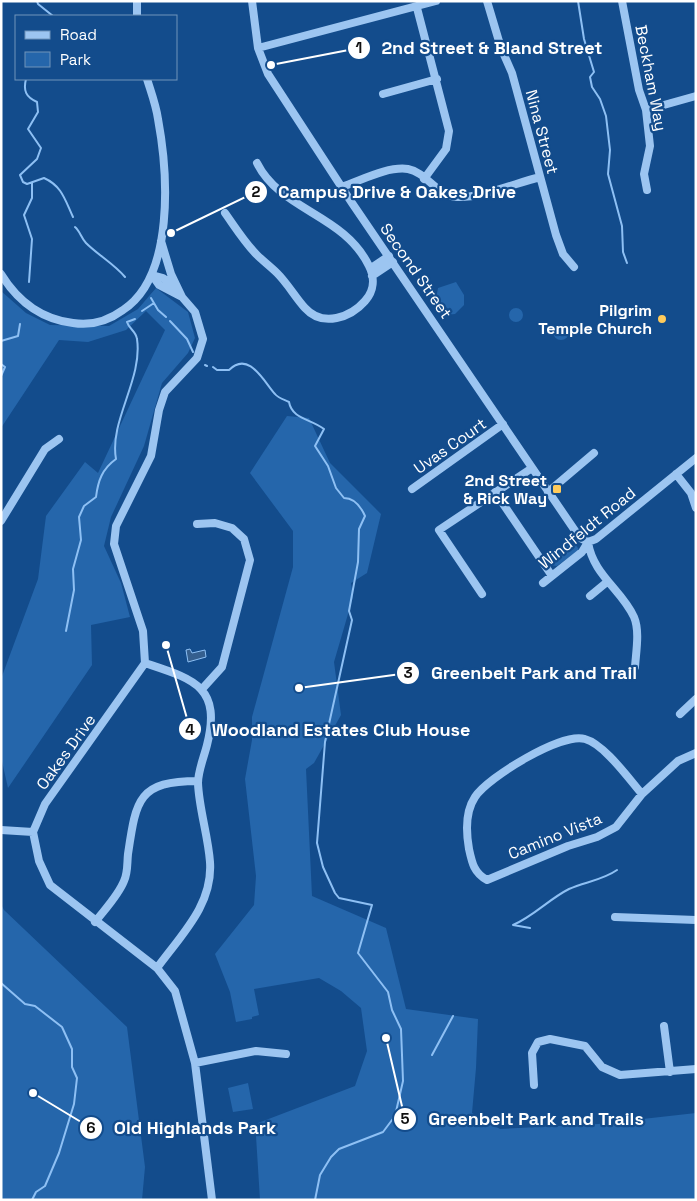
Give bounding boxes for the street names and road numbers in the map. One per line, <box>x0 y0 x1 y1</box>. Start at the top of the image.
street label: Beckham Way <box>630 23 672 133</box>
street label: Nina Street <box>521 87 563 177</box>
street label: Second Street <box>375 219 457 323</box>
street label: Uvas Court <box>410 413 490 479</box>
street label: Windfeldt Road <box>534 482 640 574</box>
street label: Oakes Drive <box>32 710 100 794</box>
street label: Camino Vista <box>505 808 605 864</box>

